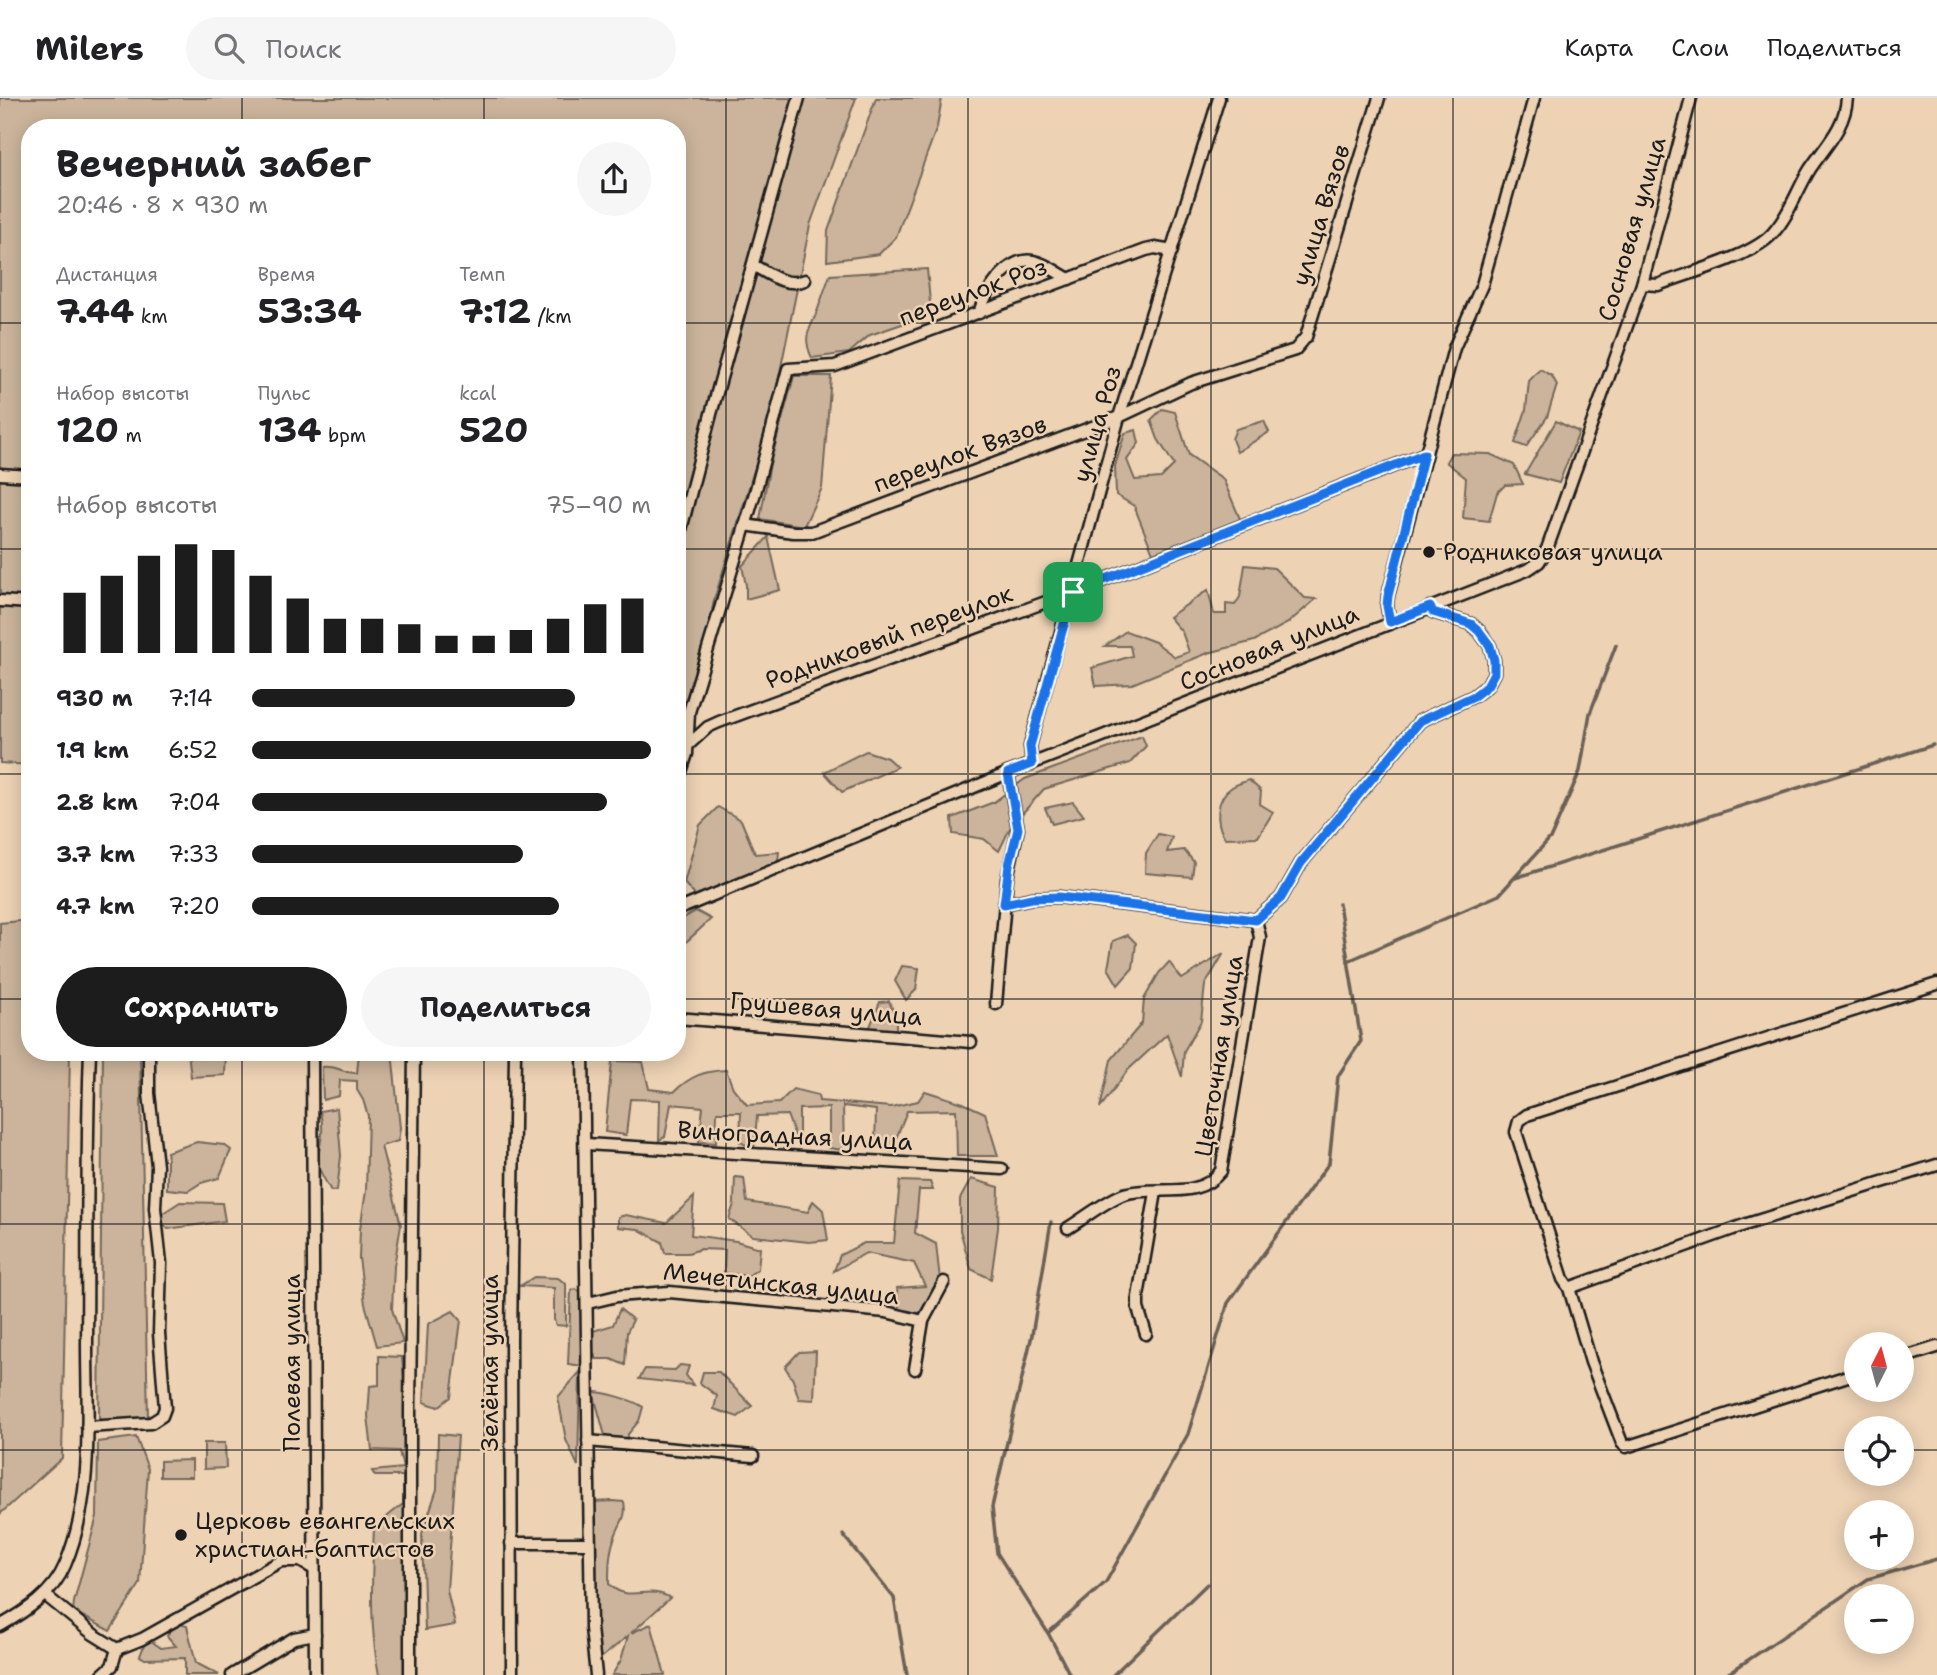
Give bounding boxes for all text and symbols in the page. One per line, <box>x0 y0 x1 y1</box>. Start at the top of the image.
search box <box>186 17 676 80</box>
text: Milers <box>35 26 144 71</box>
icon: search <box>210 29 248 67</box>
text: Поиск <box>266 31 342 66</box>
text: Карта <box>1565 32 1633 64</box>
text: Слои <box>1671 32 1729 64</box>
text: Поделиться <box>1767 32 1902 64</box>
street label: Сосновая улица <box>1590 133 1674 325</box>
text: Вечерний забег <box>56 138 371 189</box>
street label: улица Вязов <box>1284 140 1358 290</box>
button: share <box>577 142 651 216</box>
text: 20:46 · 8 × 930 m <box>56 190 268 220</box>
street label: переулок Роз <box>894 250 1052 334</box>
text: Дистанция <box>56 262 158 287</box>
text: Время <box>258 262 316 287</box>
text: Темп <box>459 262 505 287</box>
text: 7.44 <box>56 287 134 334</box>
text: 53:34 <box>258 287 362 334</box>
text: 7:12 <box>459 287 531 334</box>
text: km <box>134 304 168 329</box>
text: /km <box>531 304 572 329</box>
street label: улица Роз <box>1065 362 1129 486</box>
text: Набор высоты <box>56 381 189 406</box>
text: Пульс <box>258 381 311 406</box>
text: kcal <box>459 381 496 406</box>
text: 120 <box>56 406 119 453</box>
text: 134 <box>258 406 322 453</box>
text: 520 <box>459 406 528 453</box>
street label: переулок Вязов <box>869 408 1051 500</box>
text: m <box>119 423 142 448</box>
text: bpm <box>322 423 366 448</box>
text: Набор высоты <box>56 490 217 520</box>
text: 75–90 m <box>546 490 651 520</box>
place label: Родниковая улица <box>1443 536 1663 568</box>
marker: Родниковая улица <box>1421 544 1437 560</box>
pin <box>1043 562 1103 622</box>
icon: arrive <box>1054 573 1092 611</box>
street label: Родниковый переулок <box>761 577 1017 697</box>
street label: Сосновая улица <box>1175 597 1363 698</box>
text: 930 m <box>56 683 133 713</box>
text: 7:14 <box>168 683 213 713</box>
text: 1.9 km <box>56 735 129 765</box>
text: 6:52 <box>168 735 218 765</box>
text: 2.8 km <box>56 787 138 817</box>
text: 7:04 <box>168 787 220 817</box>
text: 3.7 km <box>56 839 135 869</box>
text: 7:33 <box>168 839 219 869</box>
text: 4.7 km <box>56 891 135 921</box>
text: 7:20 <box>168 891 220 921</box>
street label: Цветочная улица <box>1187 953 1251 1159</box>
button: Сохранить <box>56 967 347 1047</box>
button: Поделиться <box>361 967 651 1047</box>
street label: Грушевая улица <box>729 985 924 1033</box>
street label: Виноградная улица <box>677 1114 913 1158</box>
street label: Мечетинская улица <box>662 1256 900 1312</box>
street label: Полевая улица <box>276 1274 308 1452</box>
street label: Зелёная улица <box>474 1274 506 1452</box>
north arrow <box>1844 1332 1914 1402</box>
map controls <box>1844 1332 1914 1654</box>
button: locate <box>1844 1416 1914 1486</box>
button: + <box>1844 1500 1914 1570</box>
place label: Церковь евангельских христиан-баптистов <box>195 1505 455 1565</box>
marker: Церковь евангельских христиан-баптистов <box>173 1527 189 1543</box>
button: − <box>1844 1584 1914 1654</box>

